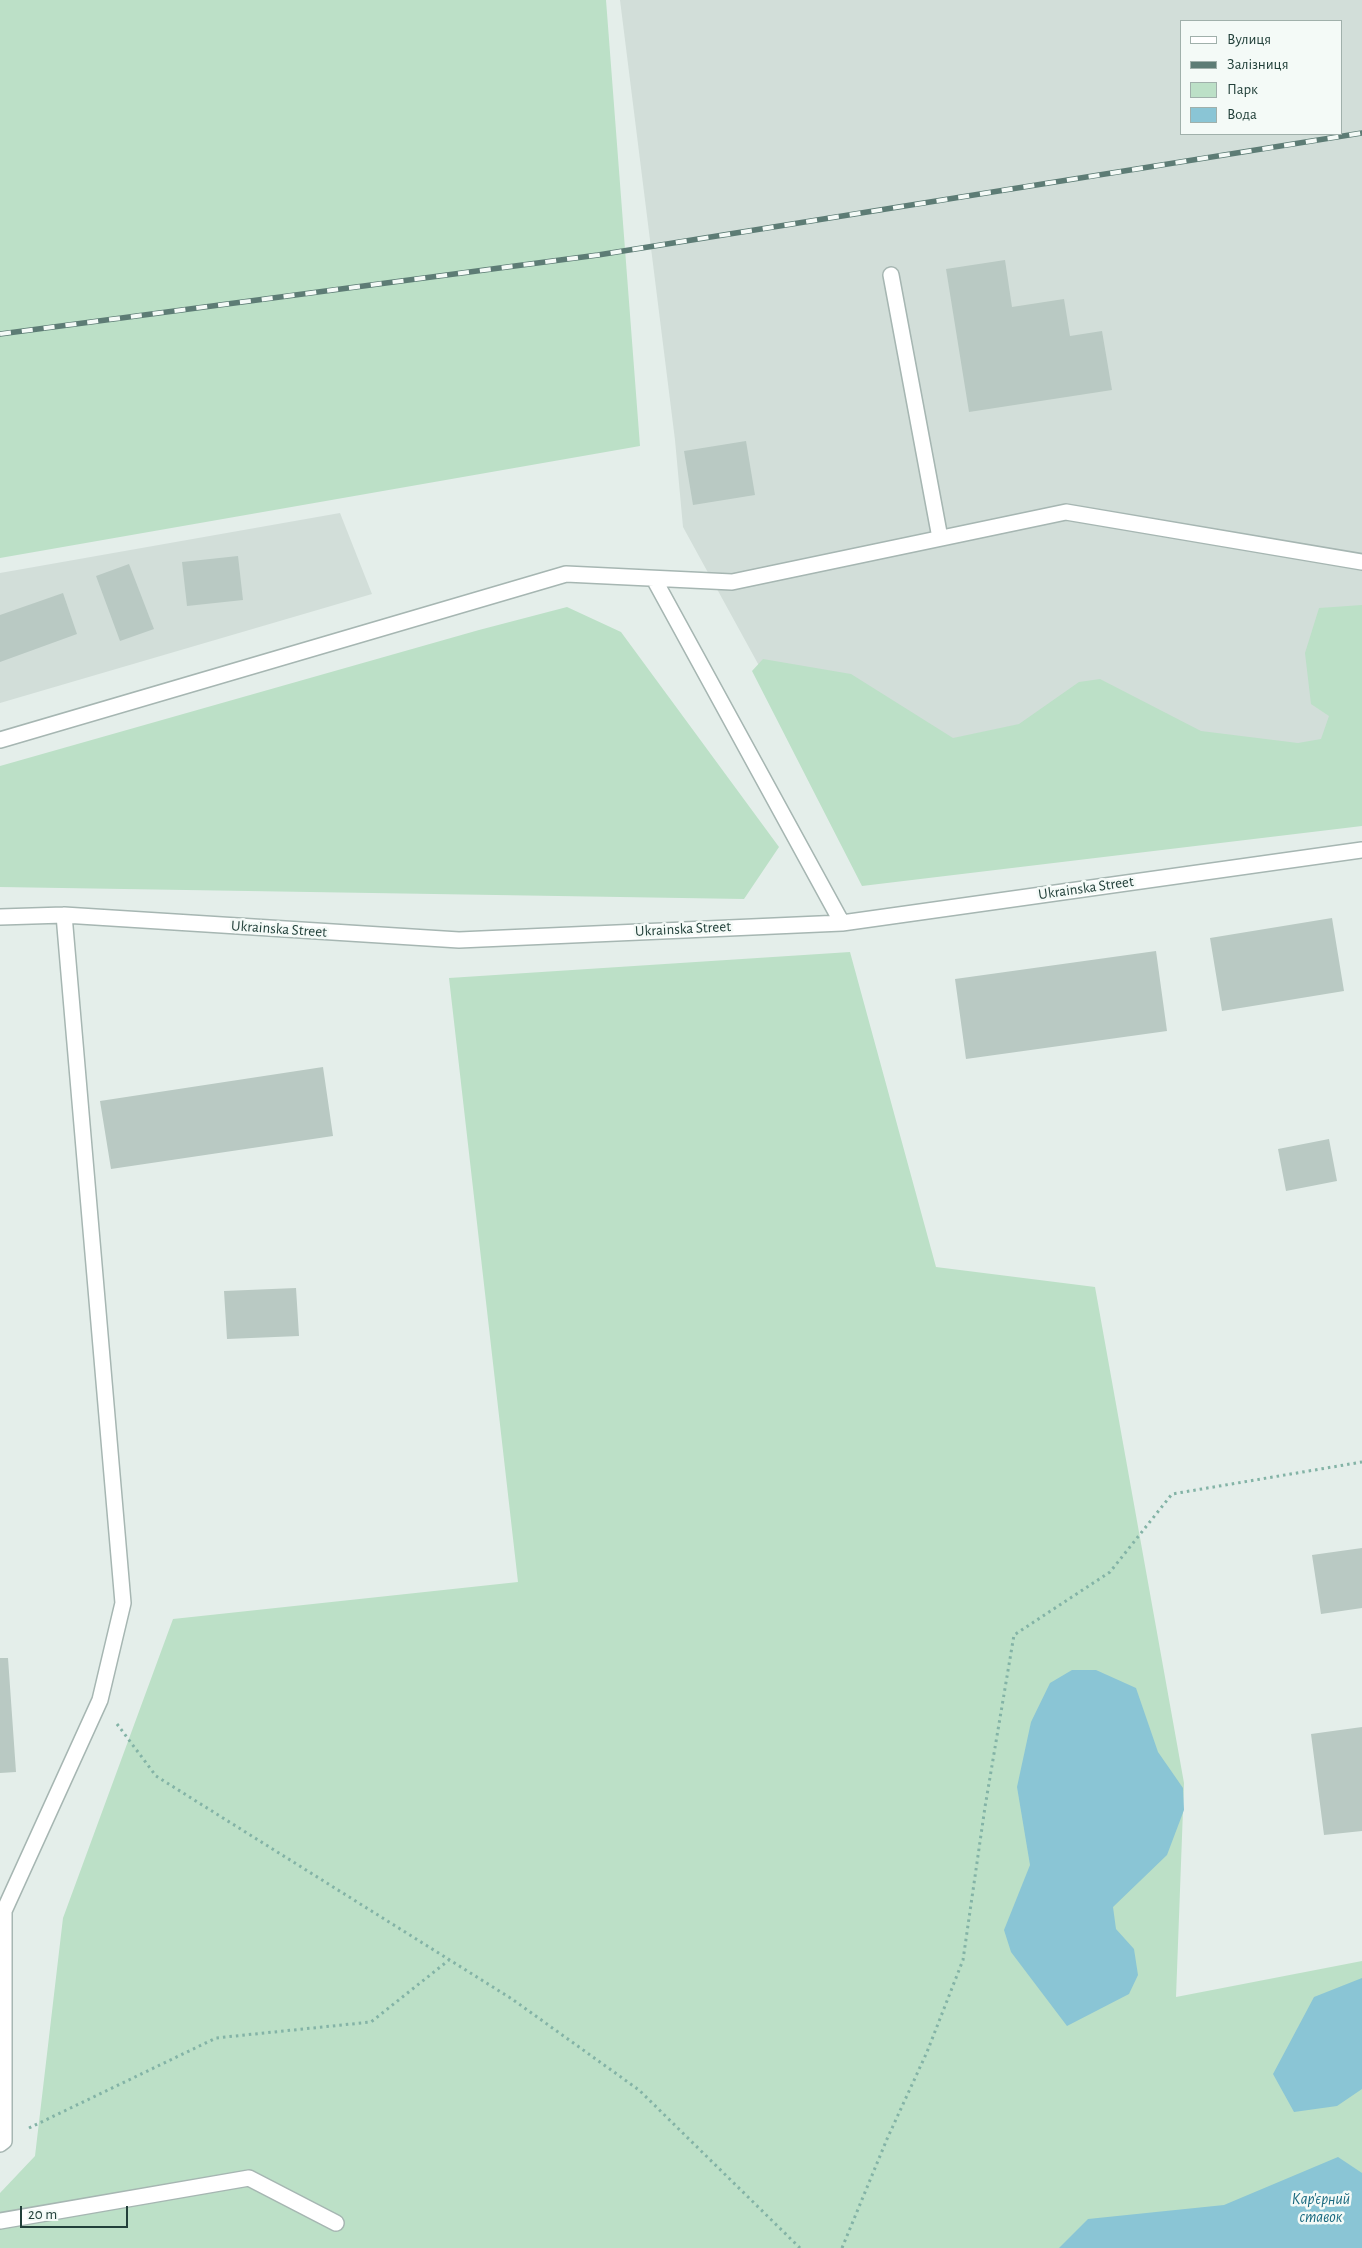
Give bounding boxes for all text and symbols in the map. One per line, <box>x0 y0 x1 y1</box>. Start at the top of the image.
legend <box>1180 20 1342 135</box>
text: Вулиця <box>1227 32 1271 47</box>
text: Залізниця <box>1227 57 1288 72</box>
text: Парк <box>1227 82 1258 97</box>
text: Вода <box>1227 107 1257 122</box>
street label: Ukrainska Street <box>1037 872 1135 904</box>
street label: Ukrainska Street <box>230 917 328 941</box>
street label: Ukrainska Street <box>635 917 731 941</box>
water label: Кар'єрний ставок <box>1292 2189 1350 2227</box>
scale bar <box>22 2196 130 2228</box>
text: 20 m <box>28 2207 57 2222</box>

